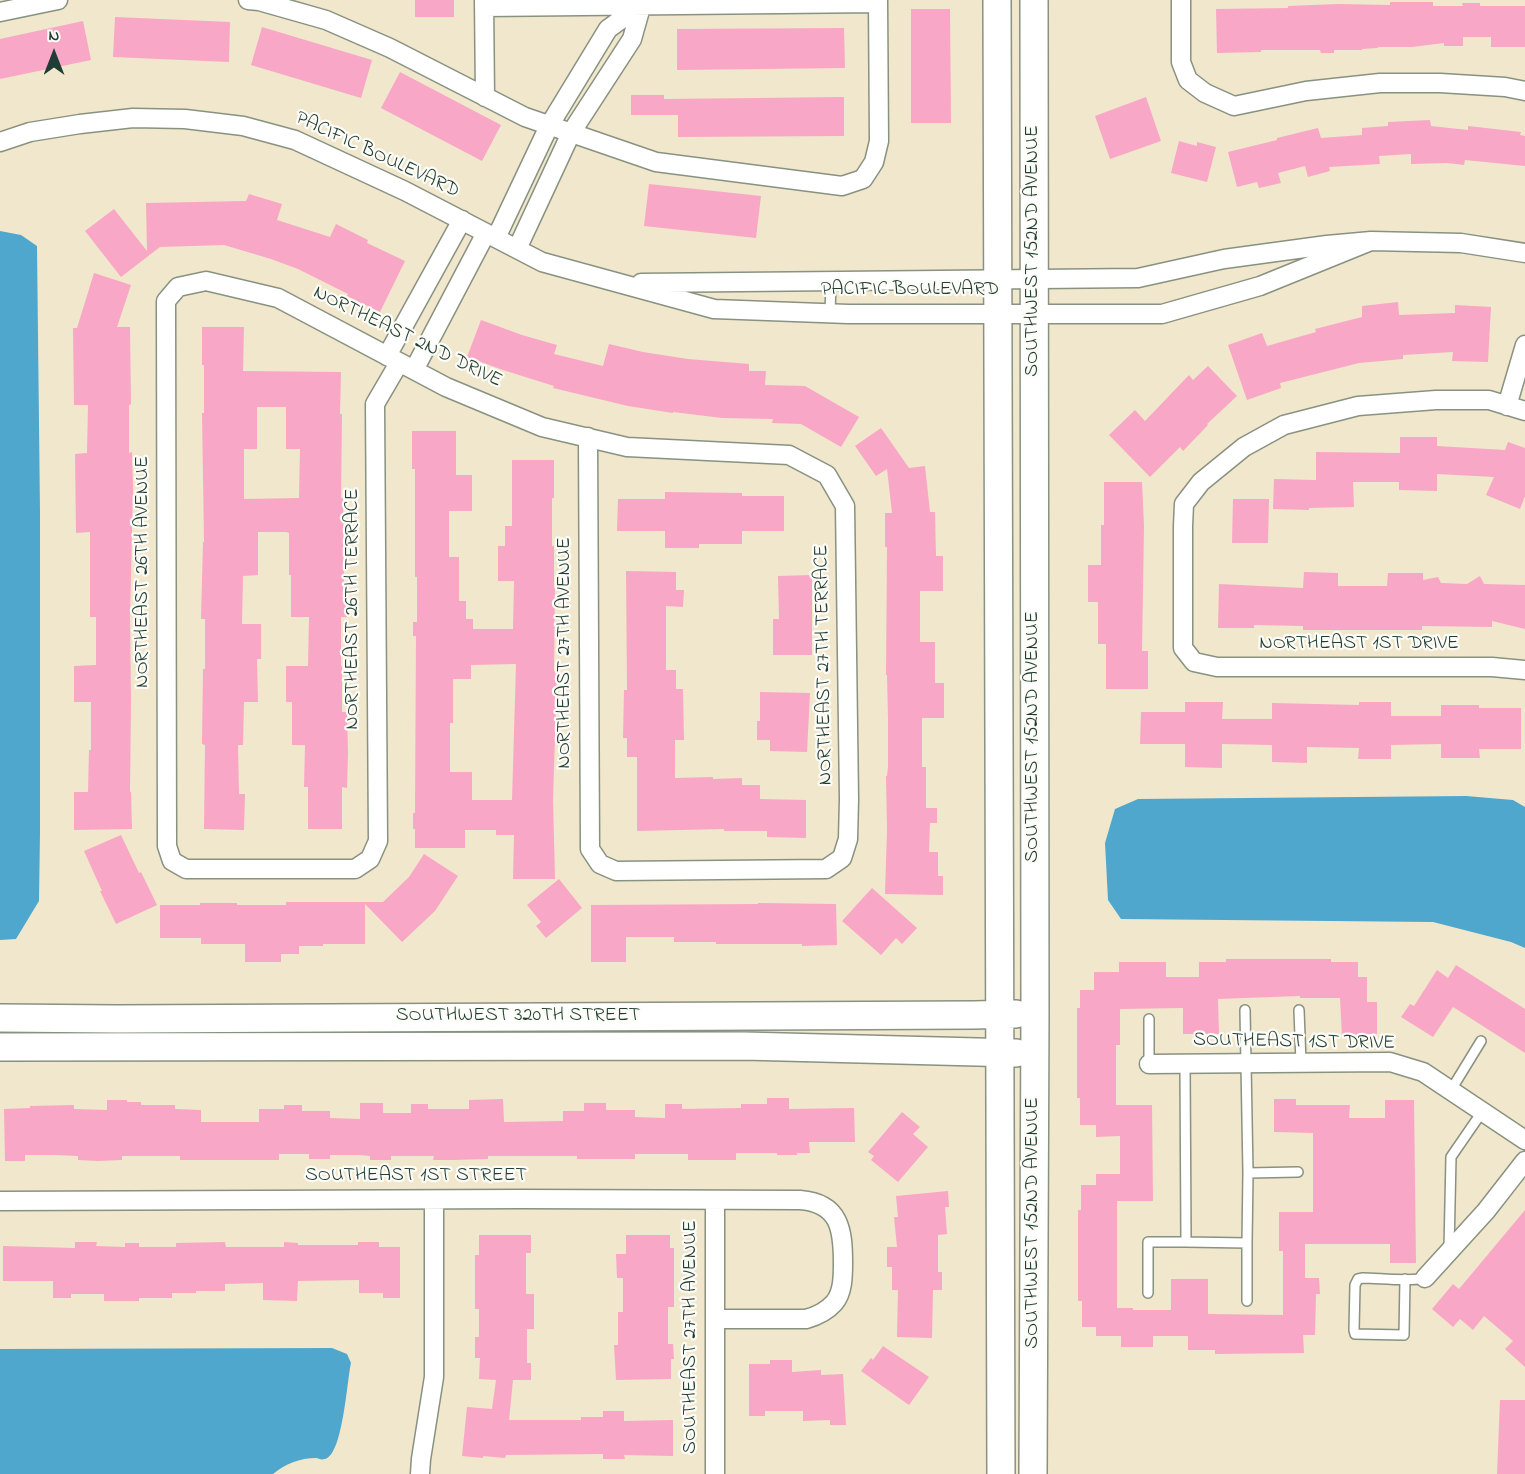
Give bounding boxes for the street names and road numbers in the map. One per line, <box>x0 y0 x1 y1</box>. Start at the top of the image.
street label: PACIFIC BOULEVARD <box>291 107 463 205</box>
street label: SOUTHWEST 152ND AVENUE <box>1022 125 1046 377</box>
street label: PACIFIC BOULEVARD <box>821 279 999 303</box>
street label: NORTHEAST 2ND DRIVE <box>309 282 505 394</box>
street label: NORTHEAST 26TH AVENUE <box>132 456 156 688</box>
street label: NORTHEAST 26TH TERRACE <box>342 488 366 730</box>
street label: NORTHEAST 27TH AVENUE <box>554 537 578 769</box>
street label: NORTHEAST 27TH TERRACE <box>811 544 839 786</box>
street label: SOUTHWEST 152ND AVENUE <box>1022 611 1046 863</box>
street label: NORTHEAST 1ST DRIVE <box>1259 633 1459 657</box>
street label: SOUTHWEST 320TH STREET <box>396 1005 640 1029</box>
street label: SOUTHEAST 1ST DRIVE <box>1193 1029 1395 1057</box>
street label: SOUTHWEST 152ND AVENUE <box>1022 1097 1046 1349</box>
street label: SOUTHEAST 1ST STREET <box>305 1165 527 1189</box>
street label: SOUTHEAST 27TH AVENUE <box>680 1220 704 1454</box>

